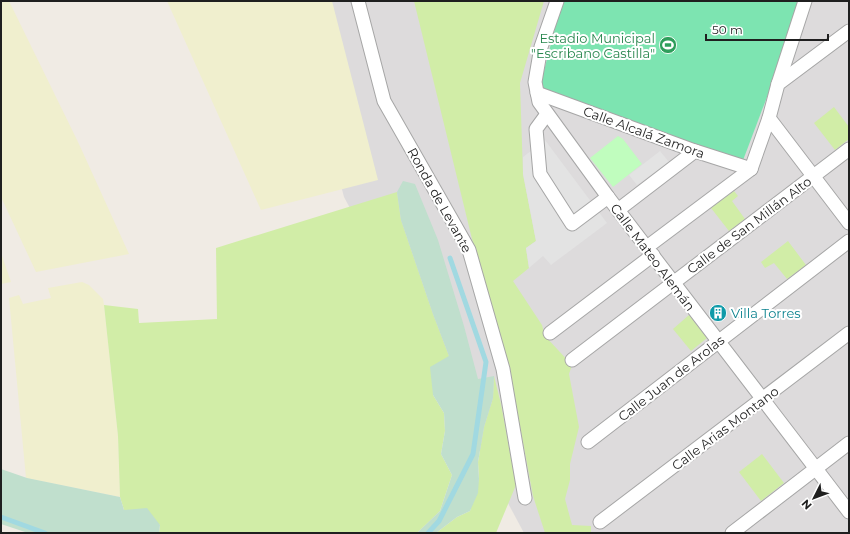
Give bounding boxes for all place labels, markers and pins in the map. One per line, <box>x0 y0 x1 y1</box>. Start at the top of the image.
place label: Estadio Municipal "Escribano Castilla" <box>531 30 655 61</box>
sports icon: Estadio Municipal "Escribano Castilla" <box>658 35 678 55</box>
building icon: Villa Torres <box>708 303 728 323</box>
place label: Villa Torres <box>731 305 801 321</box>

